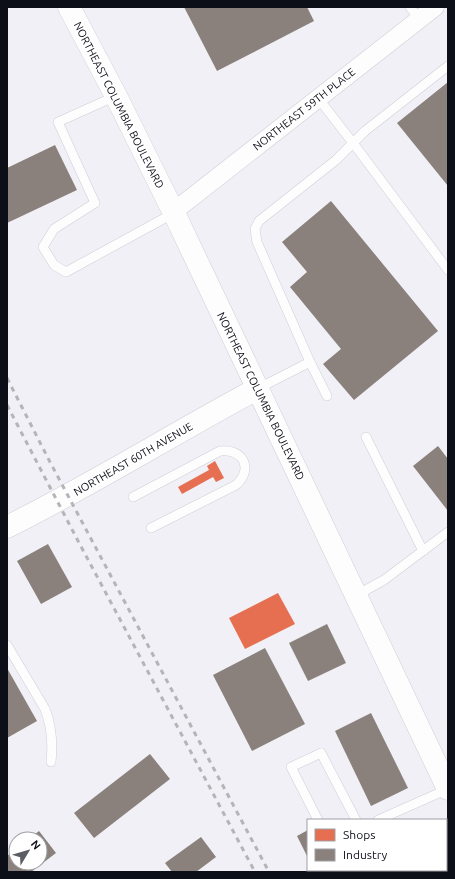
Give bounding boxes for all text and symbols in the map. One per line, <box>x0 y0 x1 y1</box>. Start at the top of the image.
street label: NORTHEAST COLUMBIA BOULEVARD <box>72 20 167 190</box>
street label: NORTHEAST 59TH PLACE <box>251 65 357 153</box>
street label: NORTHEAST COLUMBIA BOULEVARD <box>215 310 307 482</box>
street label: NORTHEAST 60TH AVENUE <box>72 420 194 498</box>
legend <box>307 819 447 871</box>
text: Shops <box>343 828 375 841</box>
north arrow <box>8 831 48 871</box>
text: N <box>29 838 43 852</box>
text: Industry <box>343 848 388 861</box>

